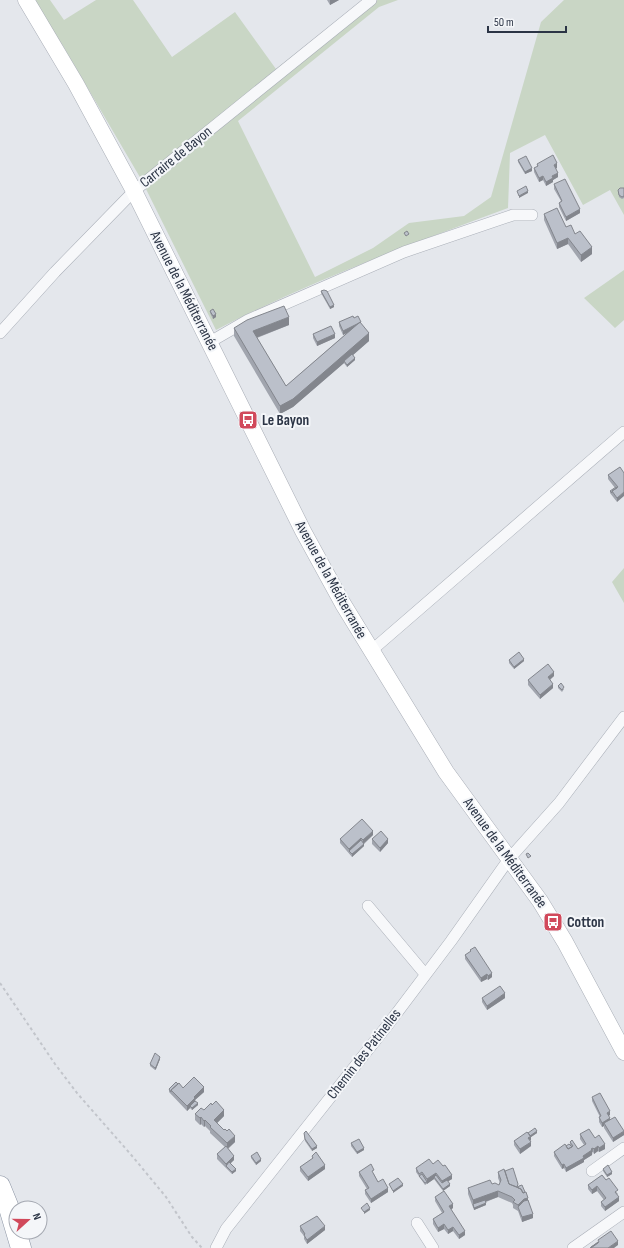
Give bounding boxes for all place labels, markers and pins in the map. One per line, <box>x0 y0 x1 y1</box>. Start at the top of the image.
bus stop icon: Le Bayon <box>237 409 259 431</box>
place label: Le Bayon <box>262 411 309 430</box>
bus stop icon: Cotton <box>542 911 564 933</box>
place label: Cotton <box>567 913 604 932</box>

